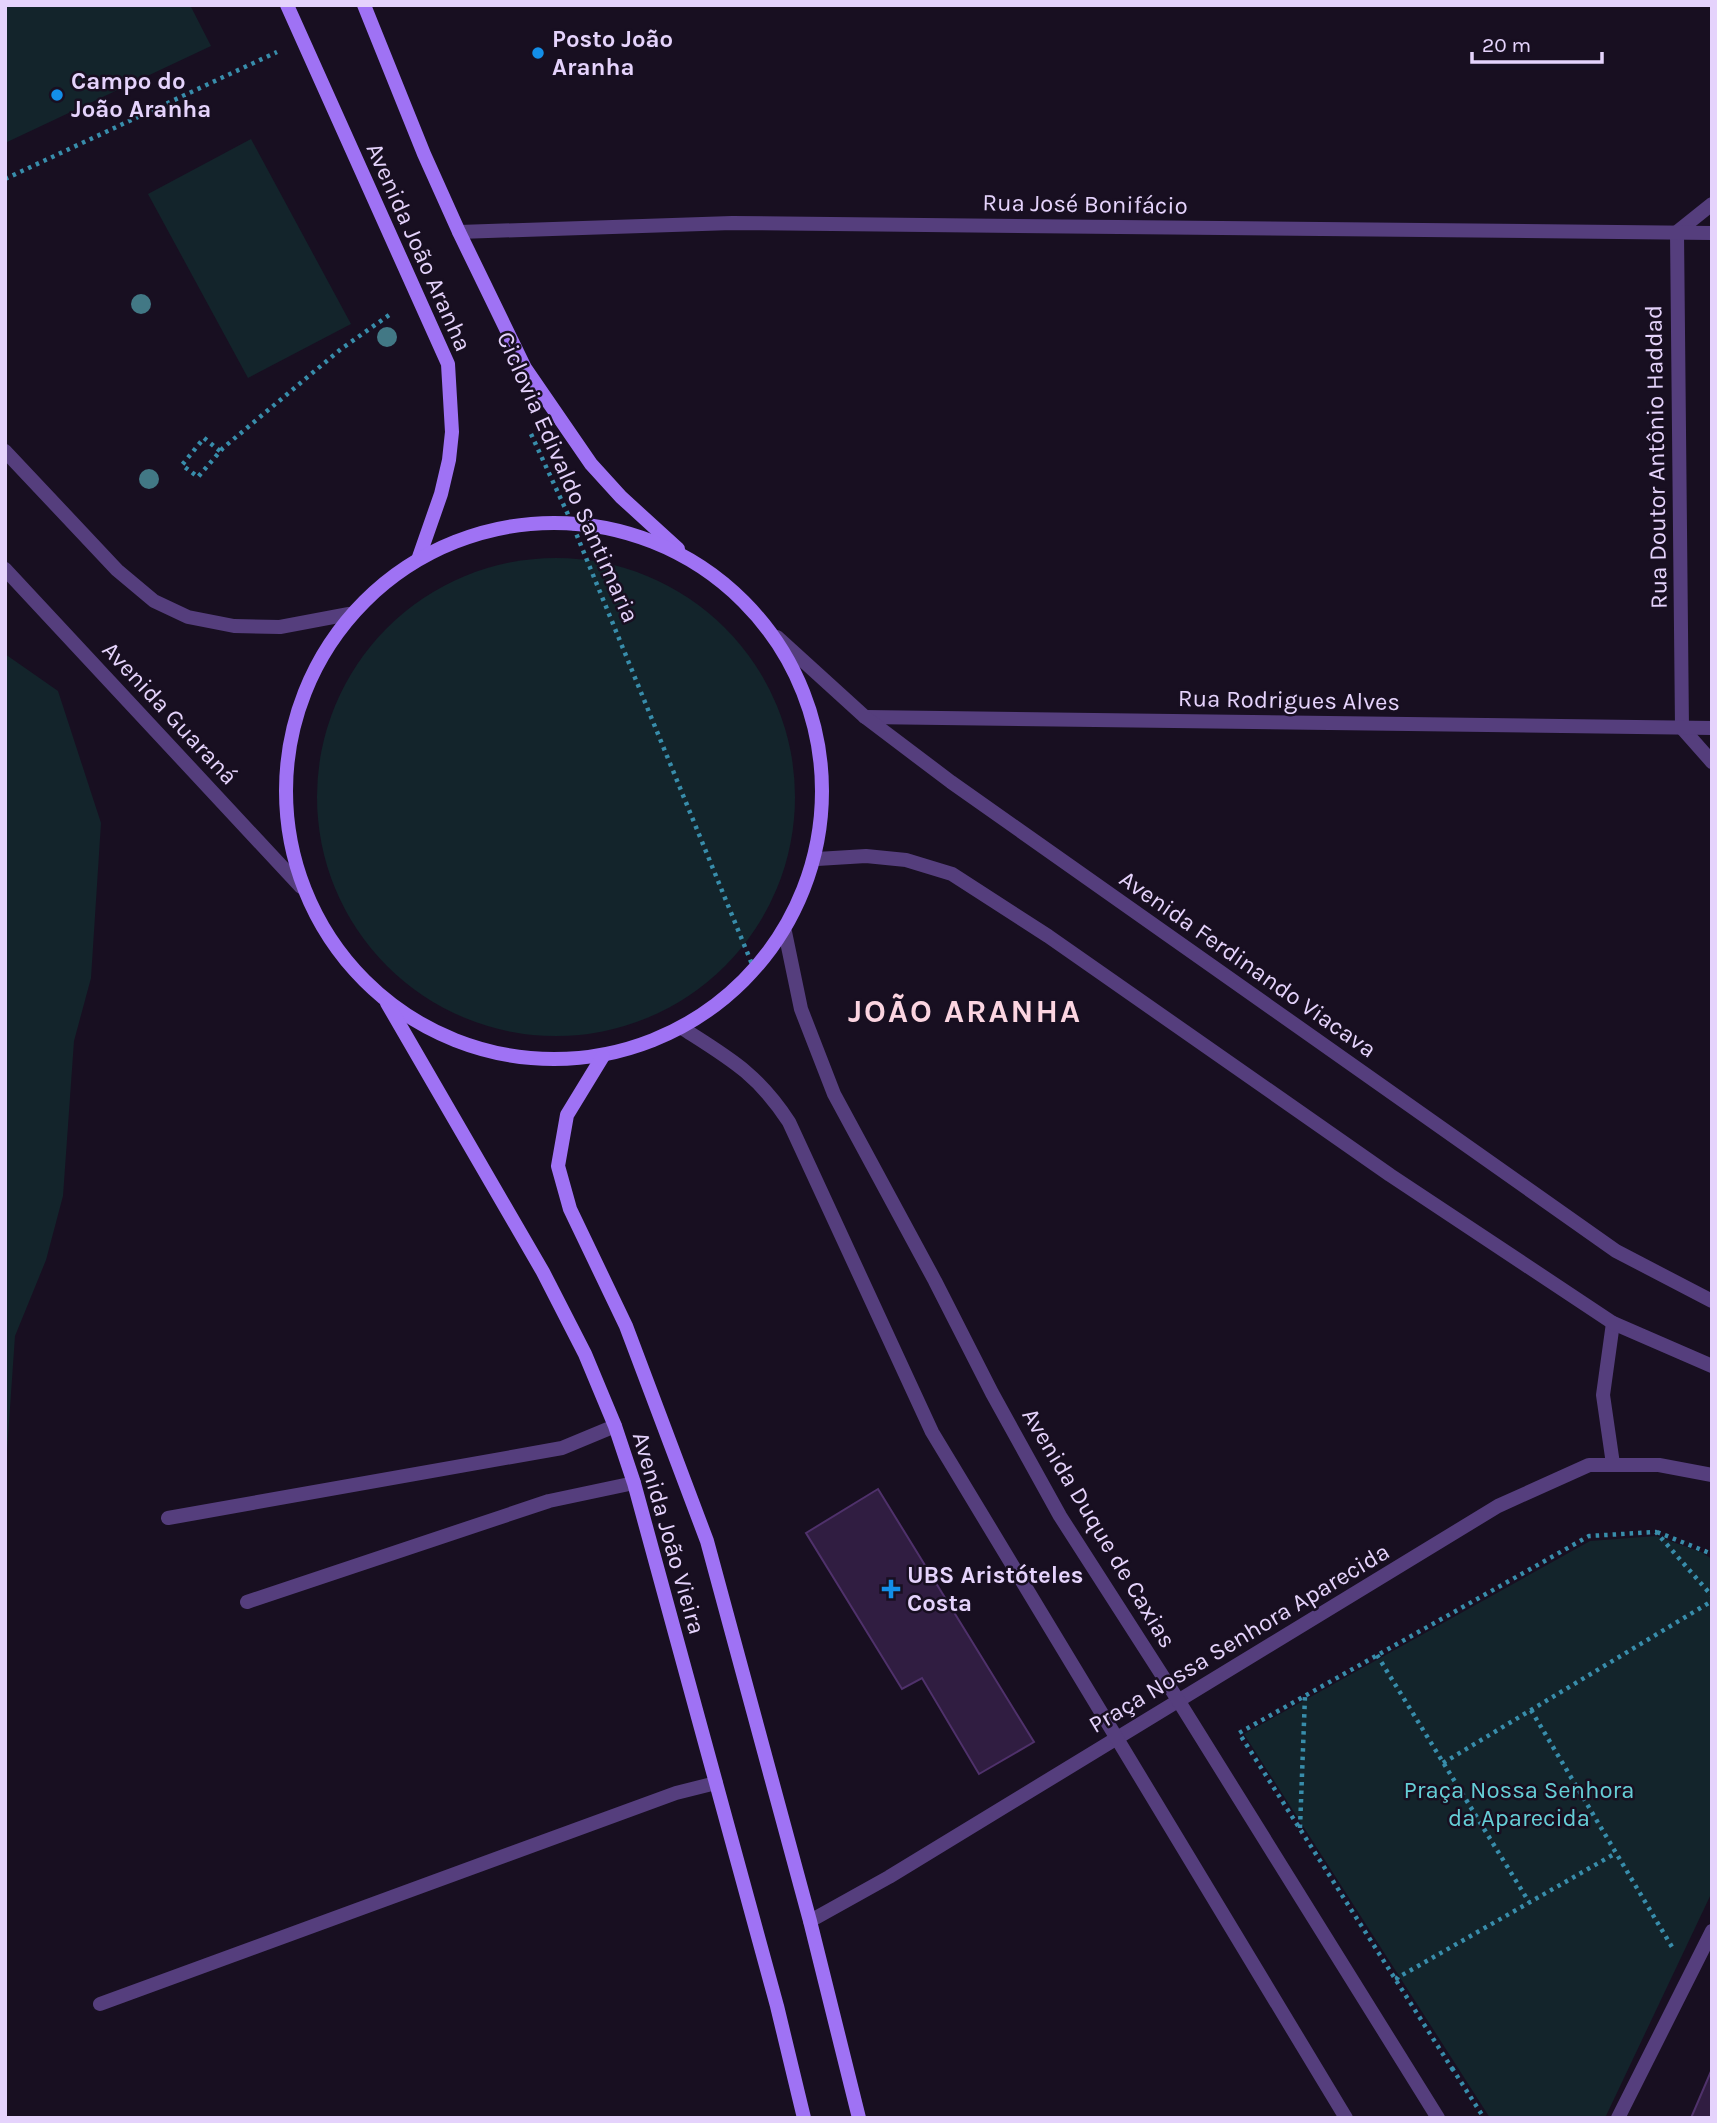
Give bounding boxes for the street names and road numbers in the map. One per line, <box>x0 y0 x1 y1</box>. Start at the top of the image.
street label: Avenida João Aranha <box>360 138 478 356</box>
street label: Rua José Bonifácio <box>982 188 1188 220</box>
street label: Rua Doutor Antônio Haddad <box>1639 305 1673 609</box>
street label: Ciclovia Edivaldo Santimaria <box>491 327 645 627</box>
street label: Avenida Guaraná <box>97 636 243 790</box>
street label: Rua Rodrigues Alves <box>1178 684 1400 716</box>
street label: Avenida Ferdinando Viacava <box>1114 865 1382 1063</box>
street label: Avenida Duque de Caxias <box>1016 1403 1182 1653</box>
street label: Avenida João Vieira <box>627 1429 711 1637</box>
street label: Praça Nossa Senhora Aparecida <box>1084 1537 1394 1739</box>

